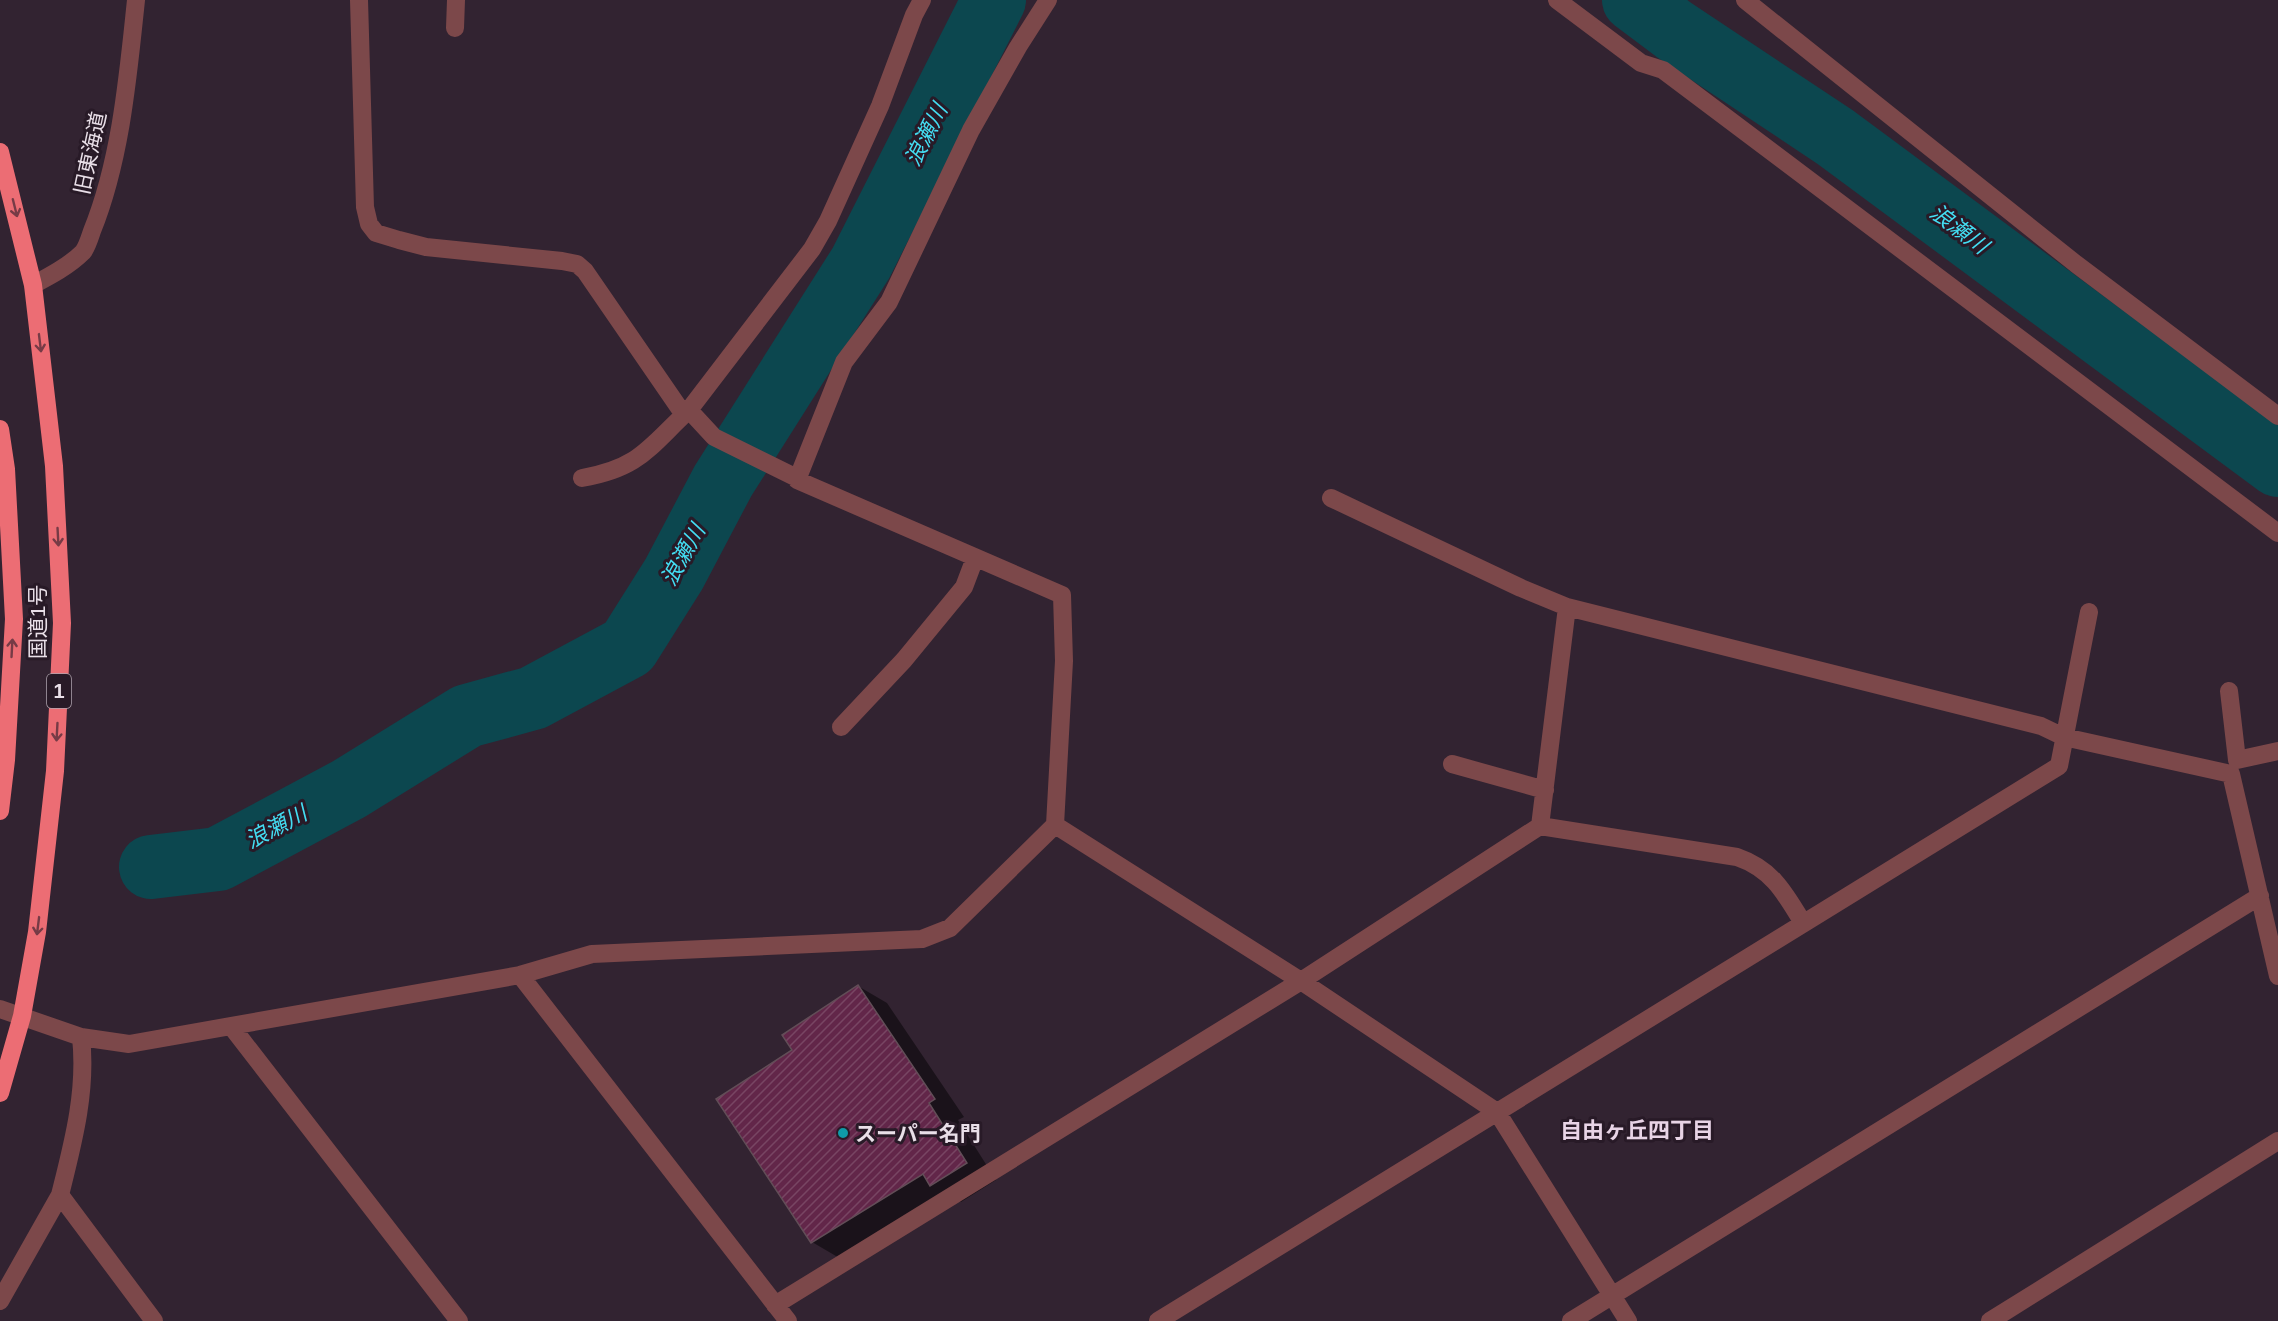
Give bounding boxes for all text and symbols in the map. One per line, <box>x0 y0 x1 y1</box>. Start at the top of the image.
water label: 浪瀬川 <box>900 98 953 170</box>
street label: 旧東海道 <box>70 110 110 196</box>
one-way arrow <box>10 199 22 218</box>
water label: 浪瀬川 <box>1925 199 1994 260</box>
one-way arrow <box>35 333 46 353</box>
water label: 浪瀬川 <box>656 518 711 590</box>
one-way arrow <box>52 527 63 547</box>
street label: 国道1号 <box>26 585 49 659</box>
one-way arrow <box>7 638 18 658</box>
road number: 1 <box>47 674 71 708</box>
one-way arrow <box>51 722 62 742</box>
water label: 浪瀬川 <box>241 800 313 854</box>
one-way arrow <box>32 916 43 935</box>
district label: 自由ヶ丘四丁目 <box>1560 1118 1714 1143</box>
place label: スーパー名門 <box>855 1122 981 1145</box>
marker: スーパー名門 <box>836 1126 850 1140</box>

